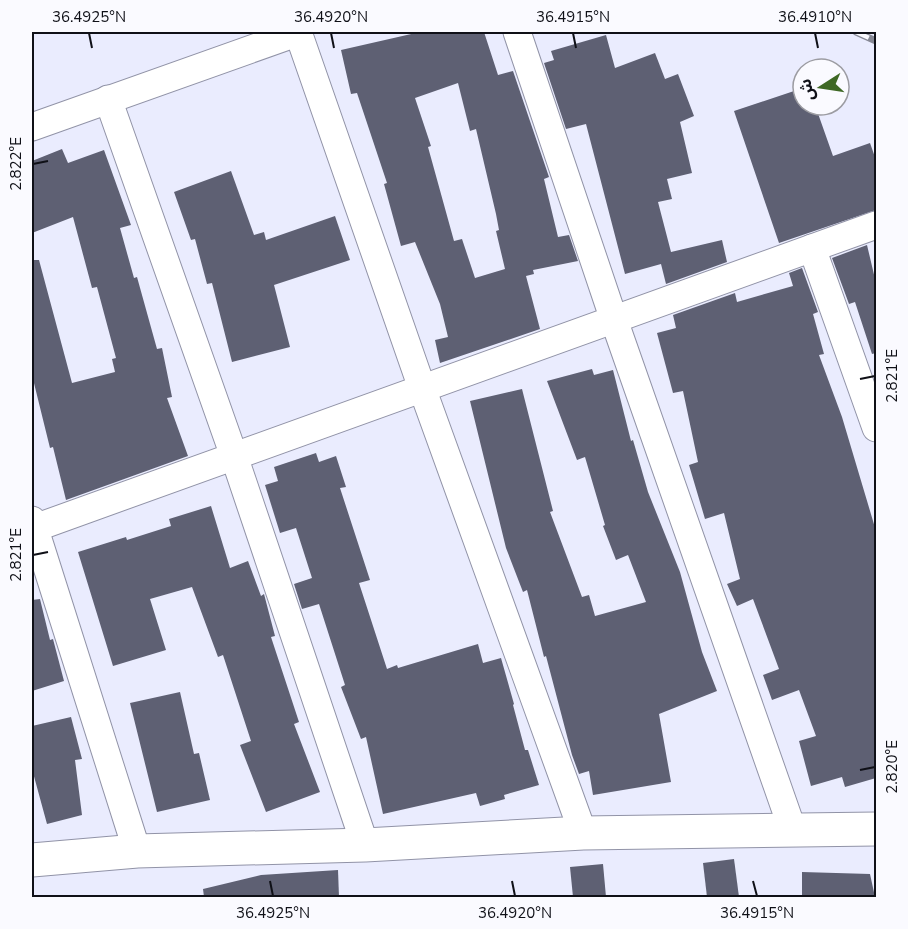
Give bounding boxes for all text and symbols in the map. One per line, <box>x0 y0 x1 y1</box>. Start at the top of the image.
text: 36.4925°N <box>52 7 126 27</box>
text: 36.4920°N <box>294 7 368 27</box>
text: 36.4915°N <box>536 7 610 27</box>
text: 36.4910°N <box>778 7 852 27</box>
north arrow <box>791 57 851 117</box>
text: ش <box>794 77 820 103</box>
text: 2.822°E <box>6 137 26 191</box>
text: 2.821°E <box>882 349 902 403</box>
text: 2.821°E <box>6 528 26 582</box>
text: 2.820°E <box>882 740 902 794</box>
text: 36.4925°N <box>236 903 310 923</box>
text: 36.4920°N <box>478 903 552 923</box>
text: 36.4915°N <box>720 903 794 923</box>

